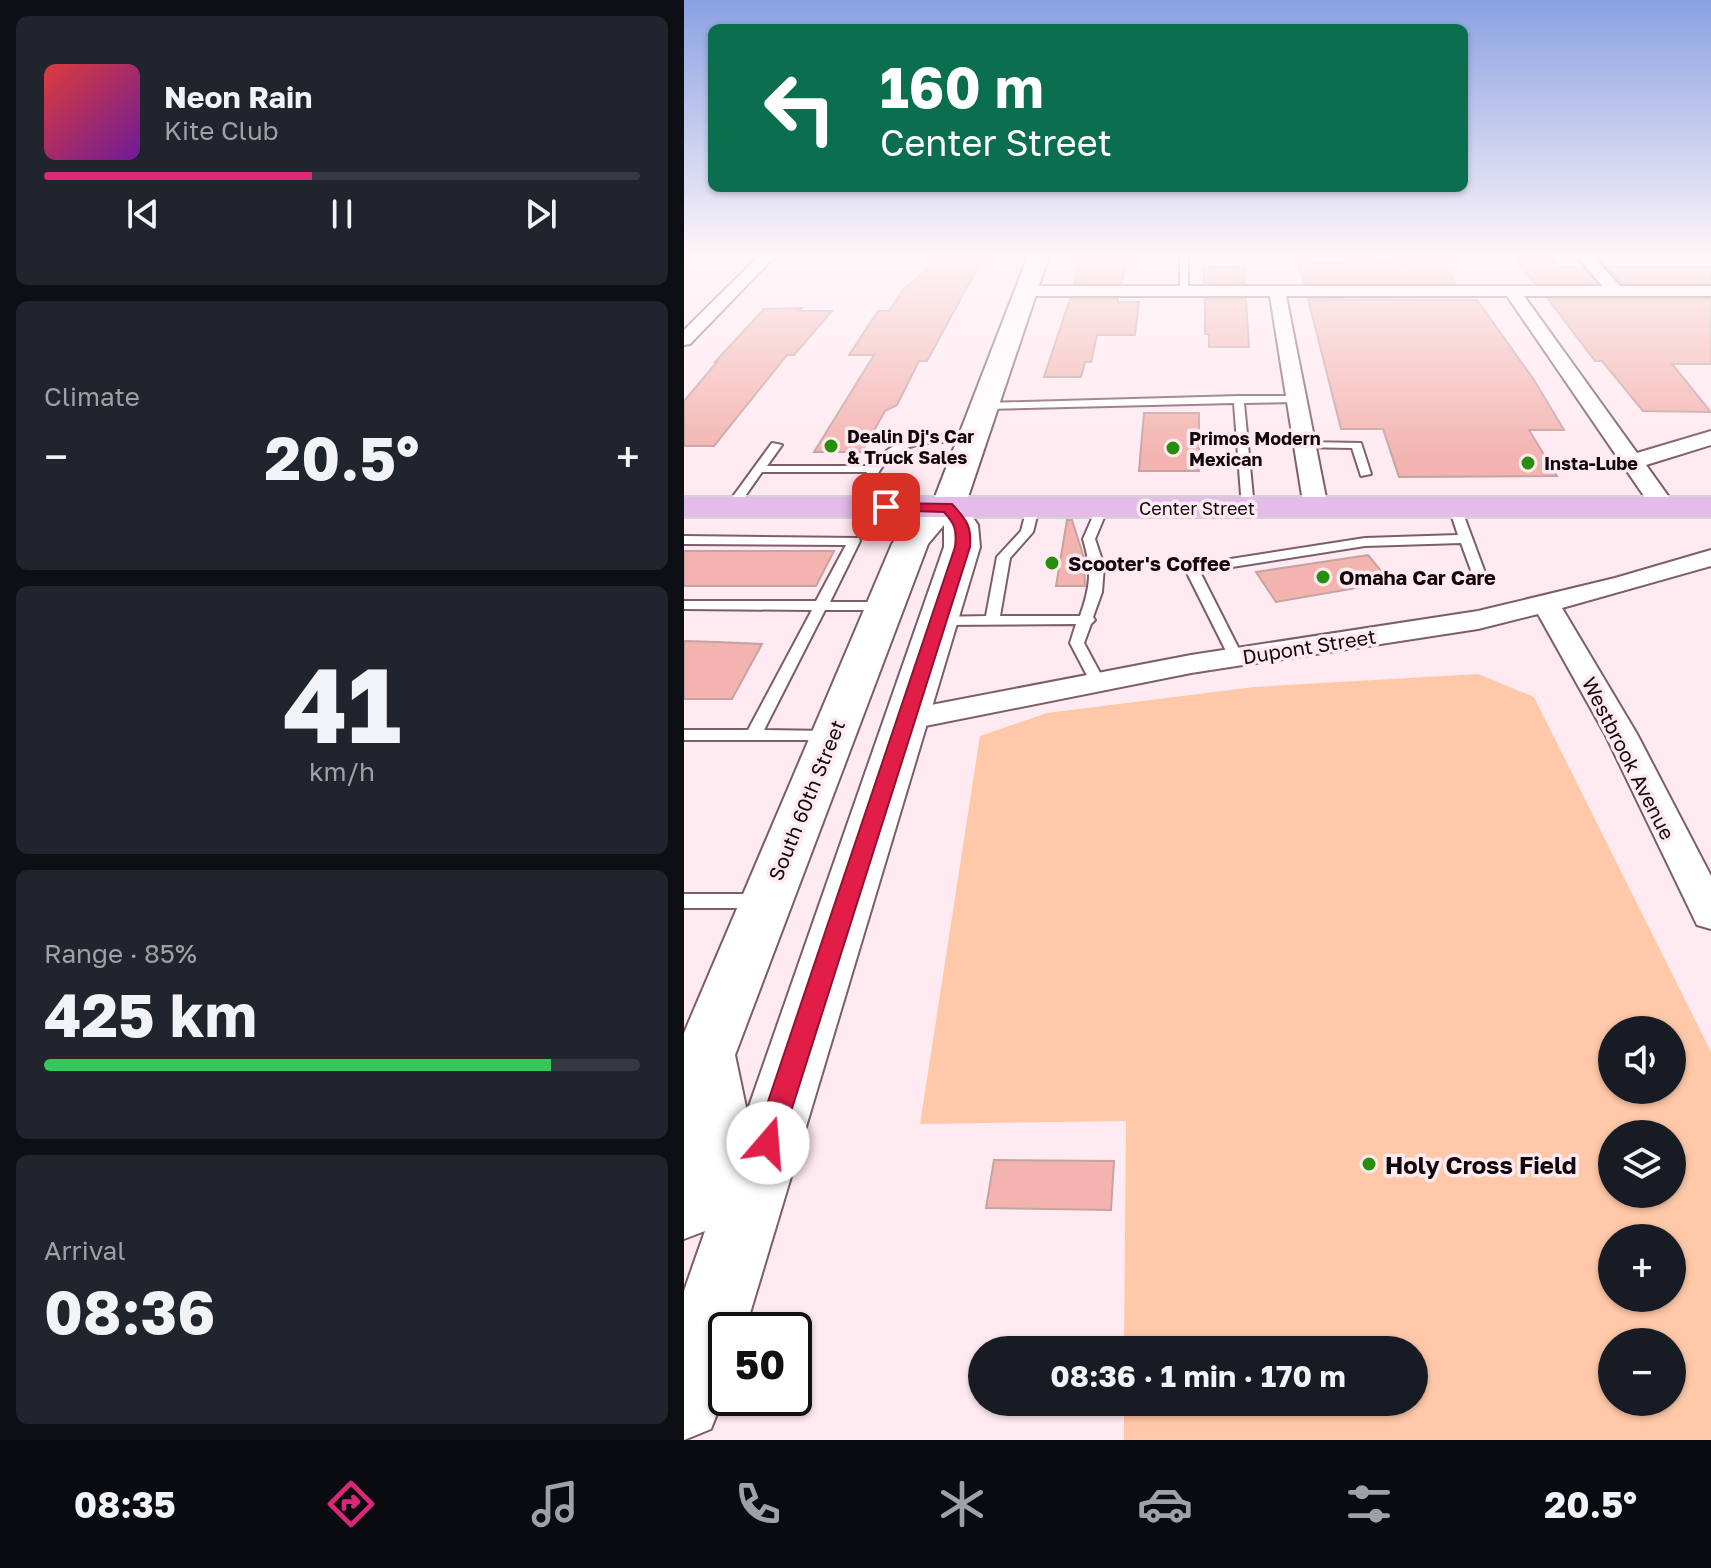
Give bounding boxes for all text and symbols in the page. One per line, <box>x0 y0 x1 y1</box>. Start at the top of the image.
text: 160 m <box>880 53 1044 120</box>
icon: left <box>748 56 852 160</box>
text: Neon Rain <box>164 79 312 115</box>
text: Kite Club <box>164 115 279 146</box>
text: Center Street <box>880 121 1112 164</box>
icon: previous <box>121 192 165 236</box>
icon: pause <box>320 192 364 236</box>
icon: next <box>519 192 563 236</box>
text: Climate <box>44 381 140 412</box>
text: 20.5° <box>265 421 419 493</box>
place label: Dealin Dj's Car & Truck Sales <box>847 425 974 468</box>
place label: Primos Modern Mexican <box>1189 427 1321 470</box>
text: − <box>44 430 68 483</box>
text: + <box>616 430 640 483</box>
marker: Dealin Dj's Car & Truck Sales <box>822 437 840 455</box>
marker: Primos Modern Mexican <box>1164 439 1182 457</box>
place label: Insta-Lube <box>1544 452 1638 474</box>
marker: Insta-Lube <box>1519 454 1537 472</box>
pin <box>852 473 920 541</box>
icon: arrive <box>864 485 908 529</box>
street label: Center Street <box>1139 497 1255 519</box>
place label: Scooter's Coffee <box>1068 551 1231 575</box>
marker: Scooter's Coffee <box>1043 554 1061 572</box>
place label: Omaha Car Care <box>1339 565 1496 589</box>
marker: Omaha Car Care <box>1314 568 1332 586</box>
street label: Dupont Street <box>1241 624 1377 668</box>
text: 41 <box>283 641 401 766</box>
street label: Westbrook Avenue <box>1578 673 1680 843</box>
street label: South 60th Street <box>763 716 849 884</box>
text: km/h <box>309 756 375 787</box>
text: Range · 85% <box>44 938 197 969</box>
text: 425 km <box>44 978 257 1050</box>
map controls <box>1598 1016 1686 1416</box>
button: sound <box>1598 1016 1686 1104</box>
position arrow <box>726 1101 810 1185</box>
button: layers <box>1598 1120 1686 1208</box>
place label: Holy Cross Field <box>1385 1150 1577 1179</box>
marker: Holy Cross Field <box>1360 1155 1378 1173</box>
button: + <box>1598 1224 1686 1312</box>
text: Arrival <box>44 1235 125 1266</box>
text: 08:36 <box>44 1275 215 1347</box>
speed limit sign: 50 <box>708 1312 812 1416</box>
button: − <box>1598 1328 1686 1416</box>
text: 08:36 · 1 min · 170 m <box>1050 1358 1346 1394</box>
icon: directions <box>323 1476 379 1532</box>
icon: music <box>527 1476 583 1532</box>
icon: phone <box>730 1476 786 1532</box>
icon: climate <box>934 1476 990 1532</box>
icon: car <box>1137 1476 1193 1532</box>
icon: filters <box>1341 1476 1397 1532</box>
text: 08:35 <box>74 1483 176 1526</box>
text: 20.5° <box>1544 1483 1637 1526</box>

